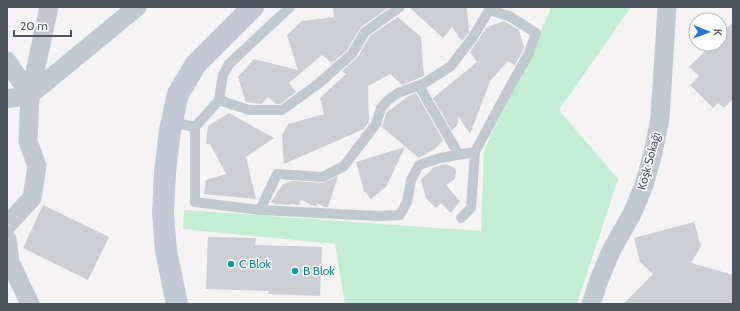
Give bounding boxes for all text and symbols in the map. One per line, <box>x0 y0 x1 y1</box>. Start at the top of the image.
scale bar <box>14 12 71 38</box>
north arrow <box>688 12 728 52</box>
text: 20 m <box>20 18 48 33</box>
text: K <box>711 29 725 36</box>
street label: Köşk Sokağı <box>634 130 663 191</box>
place label: C Blok <box>239 256 272 271</box>
marker: C Blok <box>226 259 236 269</box>
place label: B Blok <box>303 263 335 278</box>
marker: B Blok <box>290 266 300 276</box>

